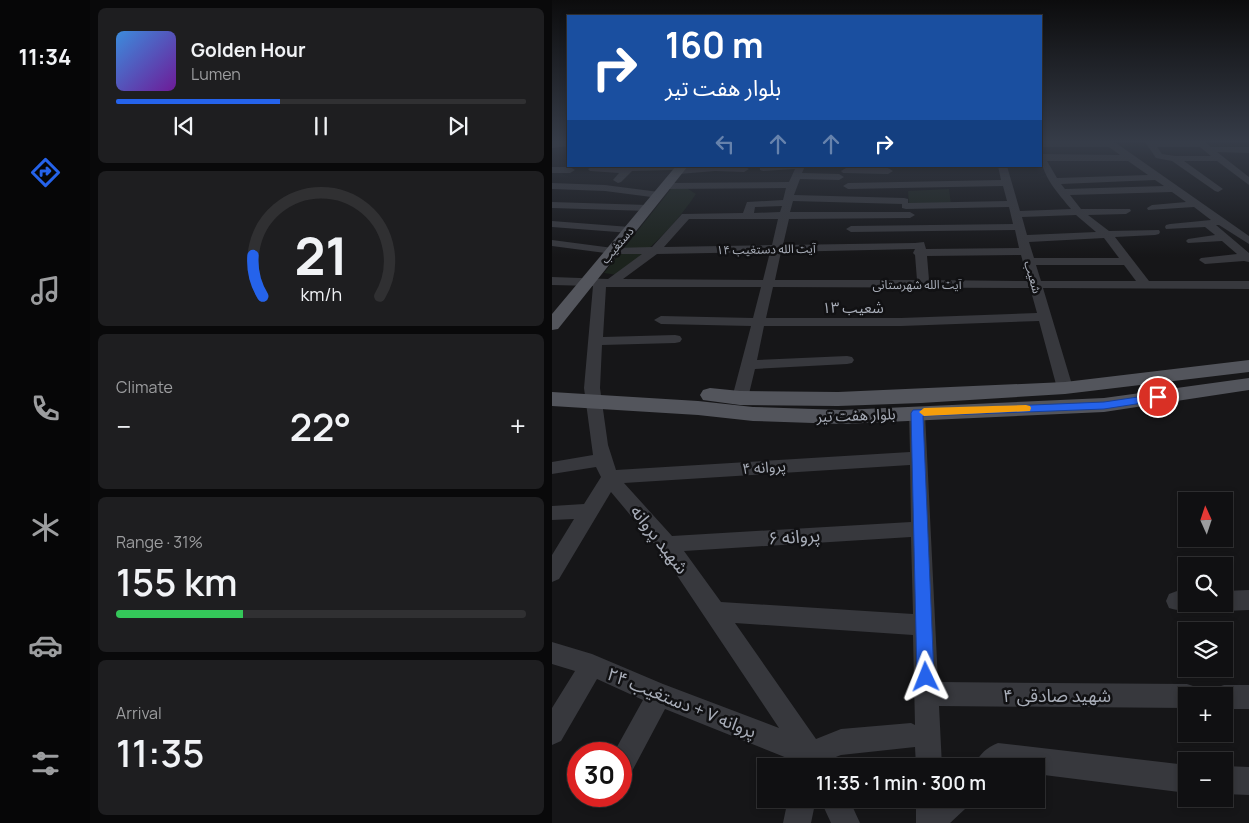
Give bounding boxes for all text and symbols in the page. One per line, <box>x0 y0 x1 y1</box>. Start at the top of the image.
text: 160 m <box>665 21 764 69</box>
icon: right <box>582 35 647 100</box>
text: Golden Hour <box>191 37 305 63</box>
text: 11:34 <box>19 42 72 72</box>
text: Lumen <box>191 63 241 85</box>
text: بلوار هفت تیر <box>665 73 781 103</box>
icon: previous <box>170 112 198 140</box>
icon: pause <box>307 112 335 140</box>
icon: next <box>444 112 472 140</box>
icon: left <box>711 130 739 158</box>
icon: ahead <box>764 130 792 158</box>
icon: ahead <box>817 130 845 158</box>
icon: right <box>870 130 898 158</box>
icon: directions <box>28 155 63 190</box>
text: 21 <box>294 220 348 291</box>
street label: دستغیب <box>597 223 638 267</box>
street label: آیت الله دستغیب ۱۴ <box>716 240 816 258</box>
street label: شعیب <box>1020 259 1046 295</box>
icon: music <box>28 273 63 308</box>
street label: آیت الله شهرستانی <box>872 276 962 293</box>
text: km/h <box>300 282 342 306</box>
street label: شعیب ۱۳ <box>822 297 884 318</box>
text: Climate <box>116 376 173 398</box>
pin <box>1137 376 1179 418</box>
icon: arrive <box>1144 383 1172 411</box>
icon: phone <box>28 391 63 426</box>
text: 22° <box>290 400 351 452</box>
street label: بلوار هفت تیر <box>815 403 896 427</box>
text: − <box>116 407 131 445</box>
text: + <box>510 407 526 445</box>
street label: پروانه ۴ <box>742 455 787 479</box>
north arrow <box>1178 492 1233 548</box>
map controls <box>1178 492 1233 807</box>
street label: شهید پروانه <box>625 499 695 579</box>
icon: climate <box>28 510 63 545</box>
street label: پروانه ۶ <box>767 522 821 550</box>
text: Range · 31% <box>116 531 203 553</box>
text: 155 km <box>116 555 237 607</box>
button: search <box>1178 557 1233 612</box>
button: layers <box>1178 622 1233 677</box>
icon: car <box>28 628 63 663</box>
position arrow <box>899 650 951 702</box>
street label: پروانه ۷ + دستغیب ۲۴ <box>604 661 760 743</box>
street label: شهید صادقی ۴ <box>1003 683 1111 707</box>
button: + <box>1178 687 1233 742</box>
text: Arrival <box>116 702 162 724</box>
text: 11:35 <box>116 726 204 778</box>
speed limit sign: 30 <box>567 742 632 807</box>
icon: filters <box>28 746 63 781</box>
button: − <box>1178 752 1233 807</box>
text: 11:35 · 1 min · 300 m <box>816 770 986 796</box>

